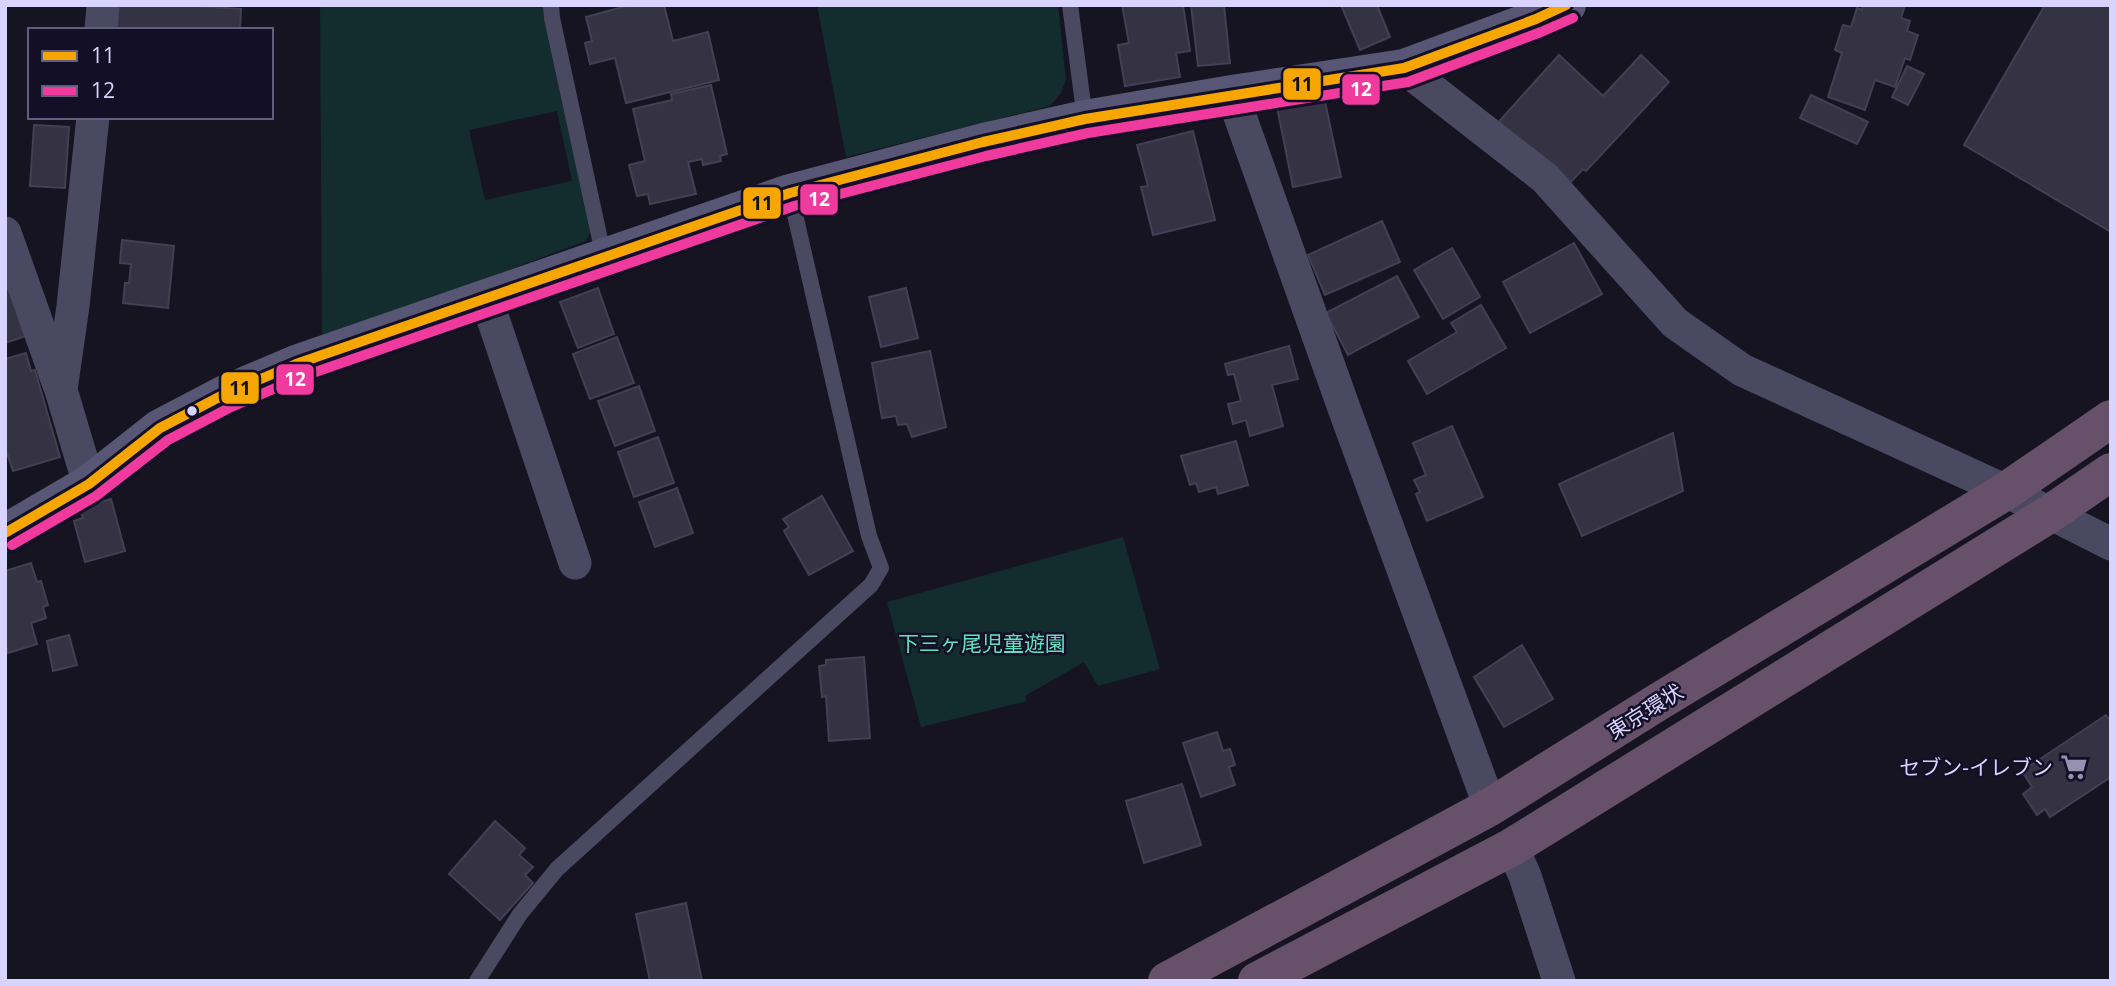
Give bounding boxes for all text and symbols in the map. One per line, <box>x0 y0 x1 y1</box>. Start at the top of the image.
legend <box>28 28 273 119</box>
text: 11 <box>91 41 115 69</box>
line badge: 11 <box>1282 67 1322 101</box>
text: 11 <box>1291 71 1313 97</box>
line badge: 12 <box>1341 73 1381 106</box>
text: 12 <box>91 76 115 104</box>
text: 12 <box>1350 76 1372 102</box>
line badge: 12 <box>799 183 839 216</box>
line badge: 11 <box>742 186 782 220</box>
text: 12 <box>808 186 830 212</box>
text: 11 <box>751 190 773 216</box>
line badge: 12 <box>275 363 315 396</box>
text: 12 <box>284 366 306 392</box>
line badge: 11 <box>220 371 260 405</box>
text: 11 <box>229 375 251 401</box>
unlabelled marker <box>185 404 199 418</box>
park label: 下三ヶ尾児童遊園 <box>898 629 1066 657</box>
street label: 東京環状 <box>1602 677 1688 745</box>
supermarket icon: セブン-イレブン <box>2059 752 2089 782</box>
place label: セブン-イレブン <box>1899 753 2053 781</box>

